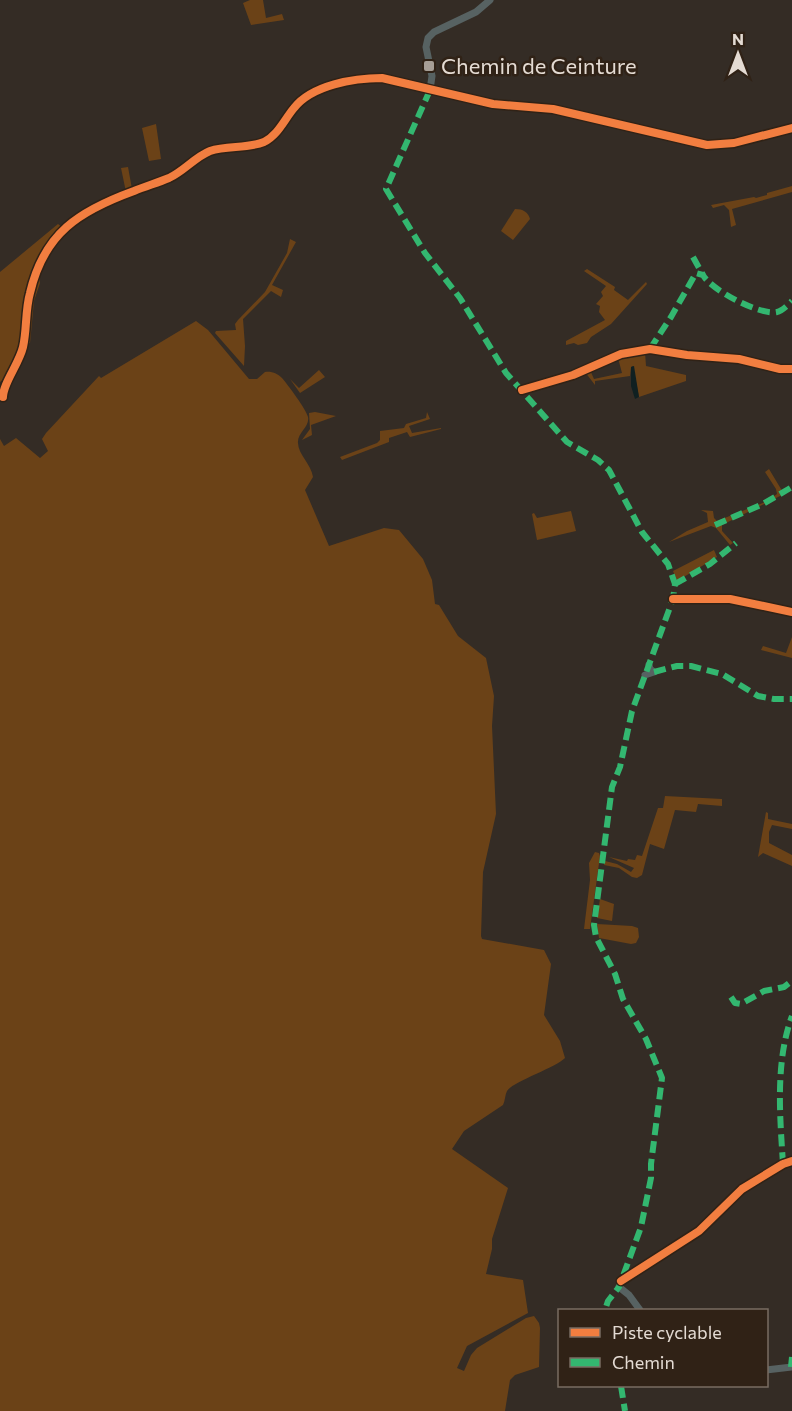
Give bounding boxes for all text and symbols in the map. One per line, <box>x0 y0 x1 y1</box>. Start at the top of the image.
north arrow <box>708 24 768 84</box>
text: N <box>732 29 744 48</box>
place label: Chemin de Ceinture <box>441 52 637 79</box>
marker: Chemin de Ceinture <box>422 59 436 73</box>
legend <box>558 1309 768 1387</box>
text: Piste cyclable <box>612 1321 722 1343</box>
text: Chemin <box>612 1351 675 1373</box>

